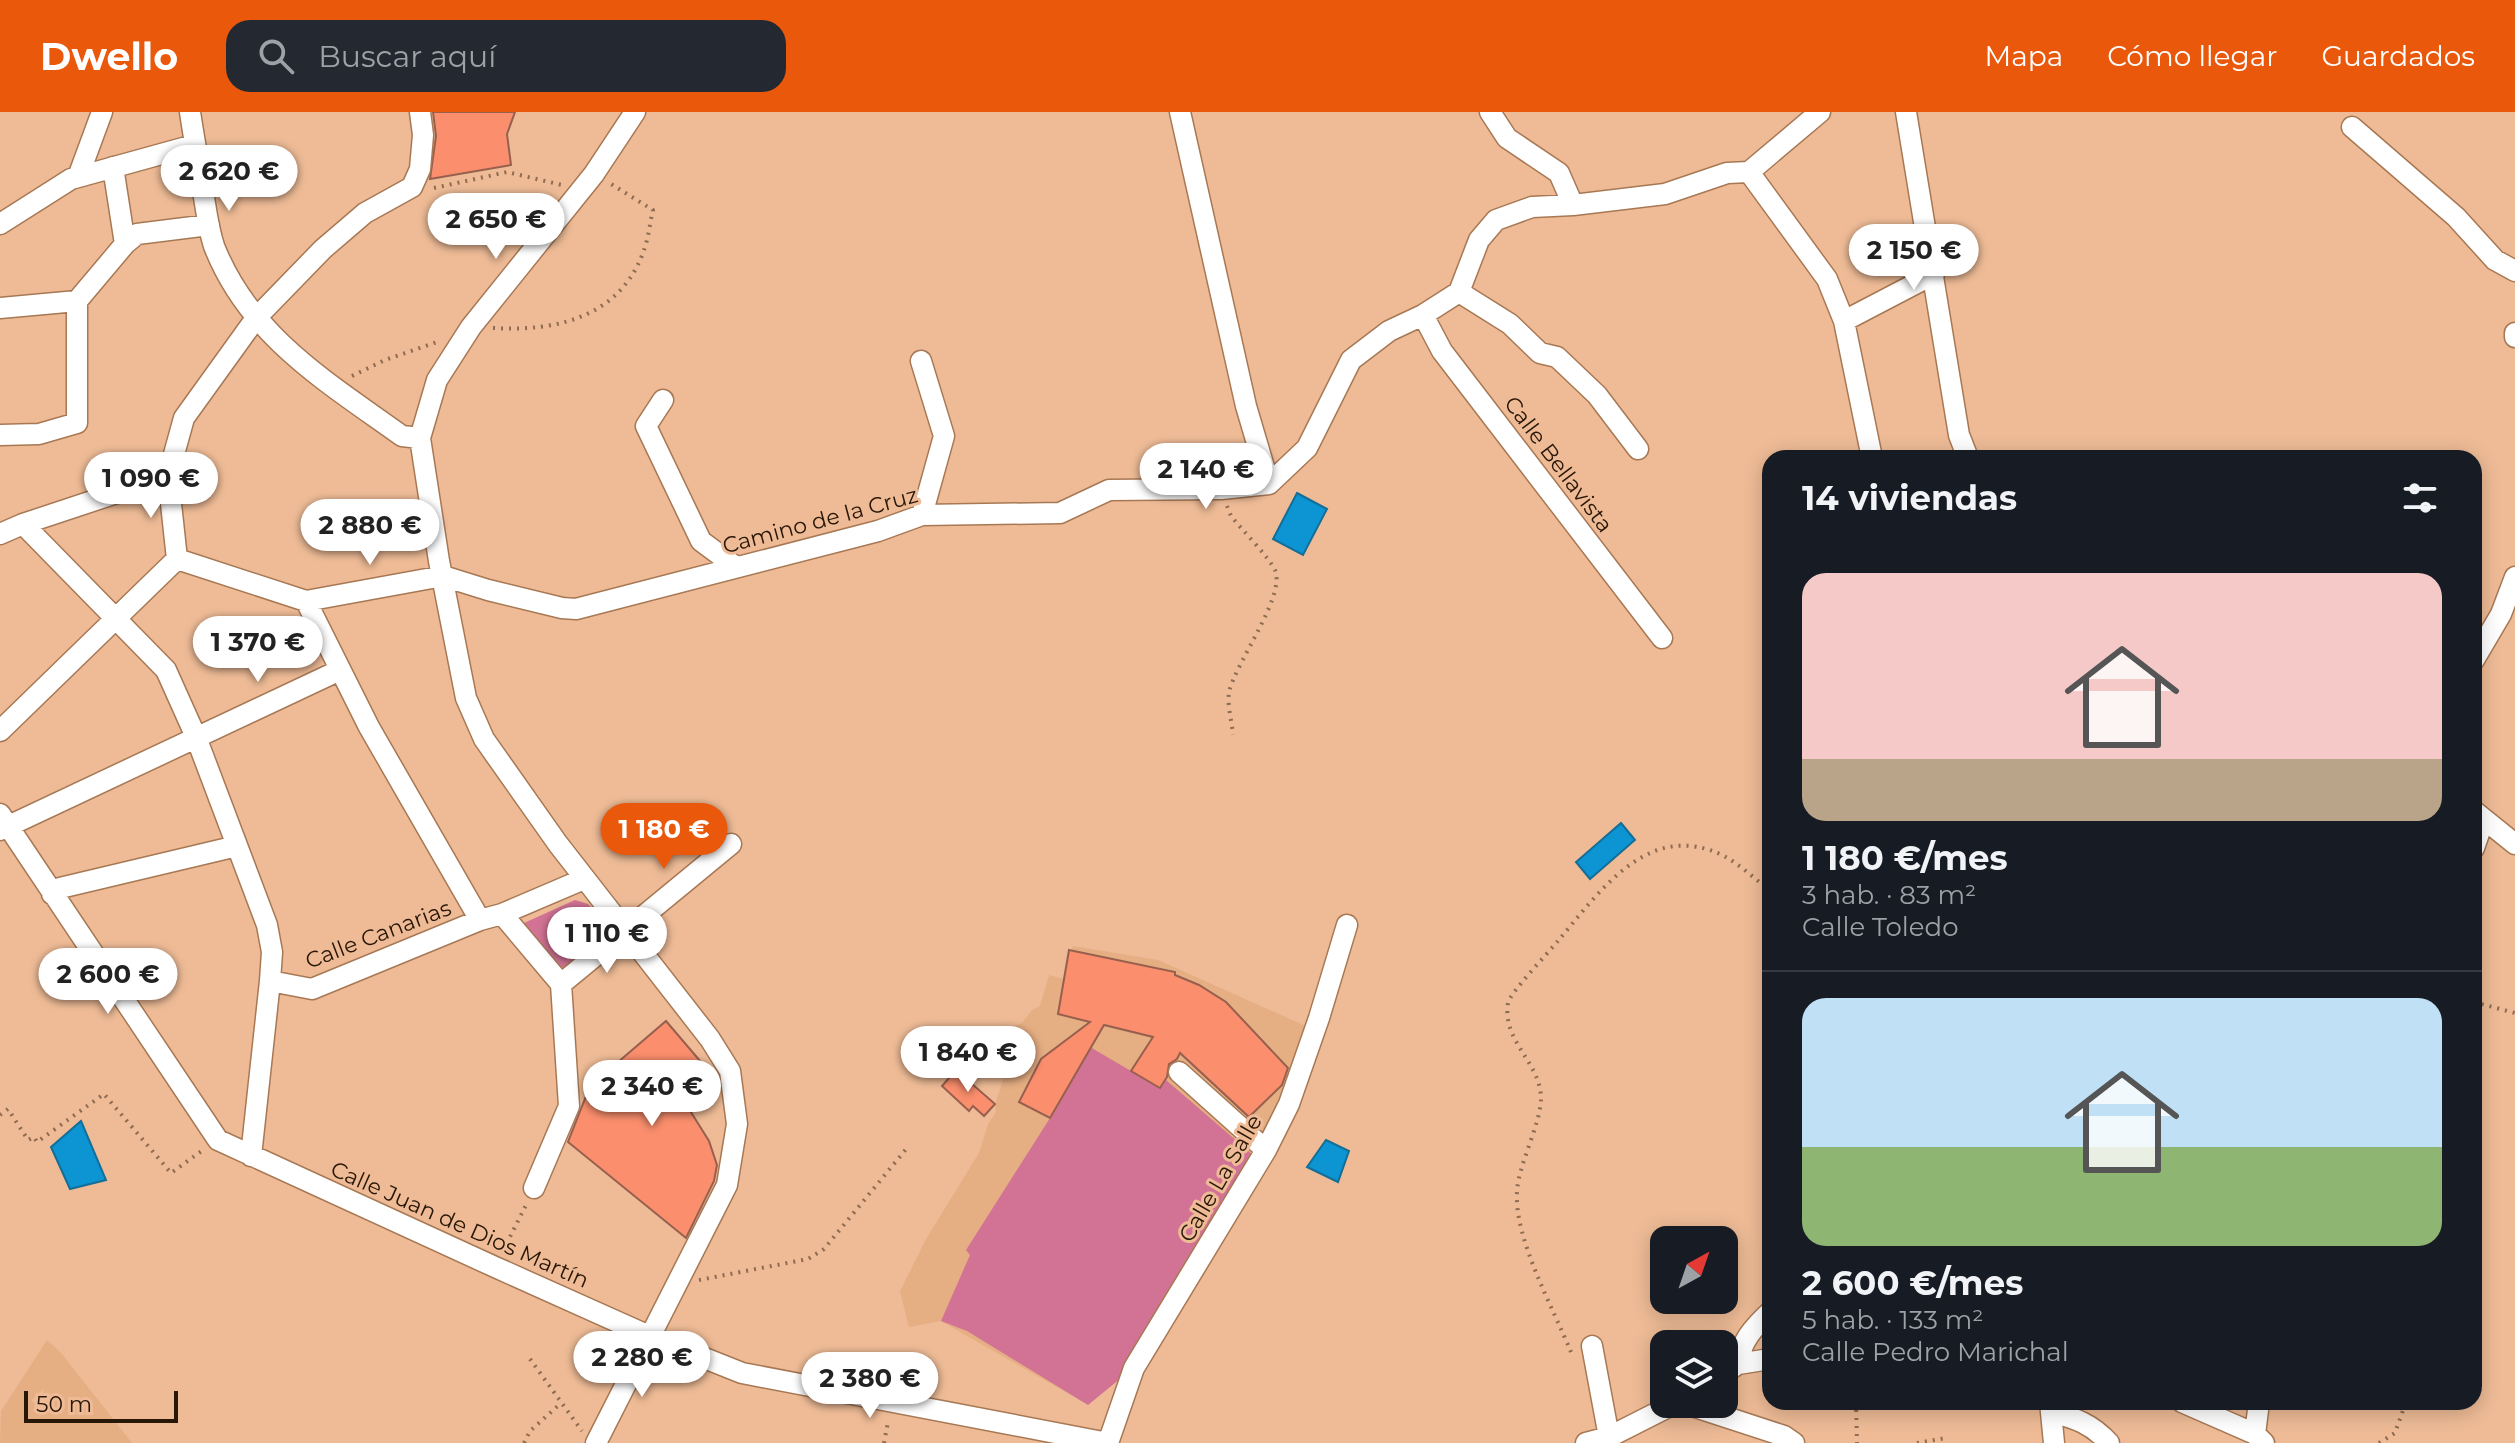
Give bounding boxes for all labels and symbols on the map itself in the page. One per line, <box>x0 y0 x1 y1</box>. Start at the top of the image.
pin: 2 620 € <box>155 145 303 213</box>
pin: 2 650 € <box>422 193 570 261</box>
pin: 2 150 € <box>1840 224 1988 292</box>
street label: Calle Bellavista <box>1499 391 1619 538</box>
pin: 2 140 € <box>1132 443 1280 511</box>
pin: 1 090 € <box>77 452 225 520</box>
street label: Camino de la Cruz <box>719 481 921 560</box>
pin: 2 880 € <box>296 499 444 567</box>
pin: 1 370 € <box>184 616 332 684</box>
pin: 1 180 € <box>590 803 738 871</box>
street label: Calle Canarias <box>302 894 455 975</box>
pin: 1 110 € <box>533 907 681 975</box>
pin: 2 600 € <box>34 948 182 1016</box>
pin: 1 840 € <box>894 1026 1042 1094</box>
pin: 2 340 € <box>578 1060 726 1128</box>
street label: Calle La Salle <box>1173 1110 1268 1247</box>
street label: Calle Juan de Dios Martín <box>326 1155 593 1294</box>
north arrow <box>1650 1226 1738 1314</box>
pin: 2 280 € <box>568 1331 716 1399</box>
pin: 2 380 € <box>796 1352 944 1420</box>
scale bar <box>24 1387 178 1423</box>

